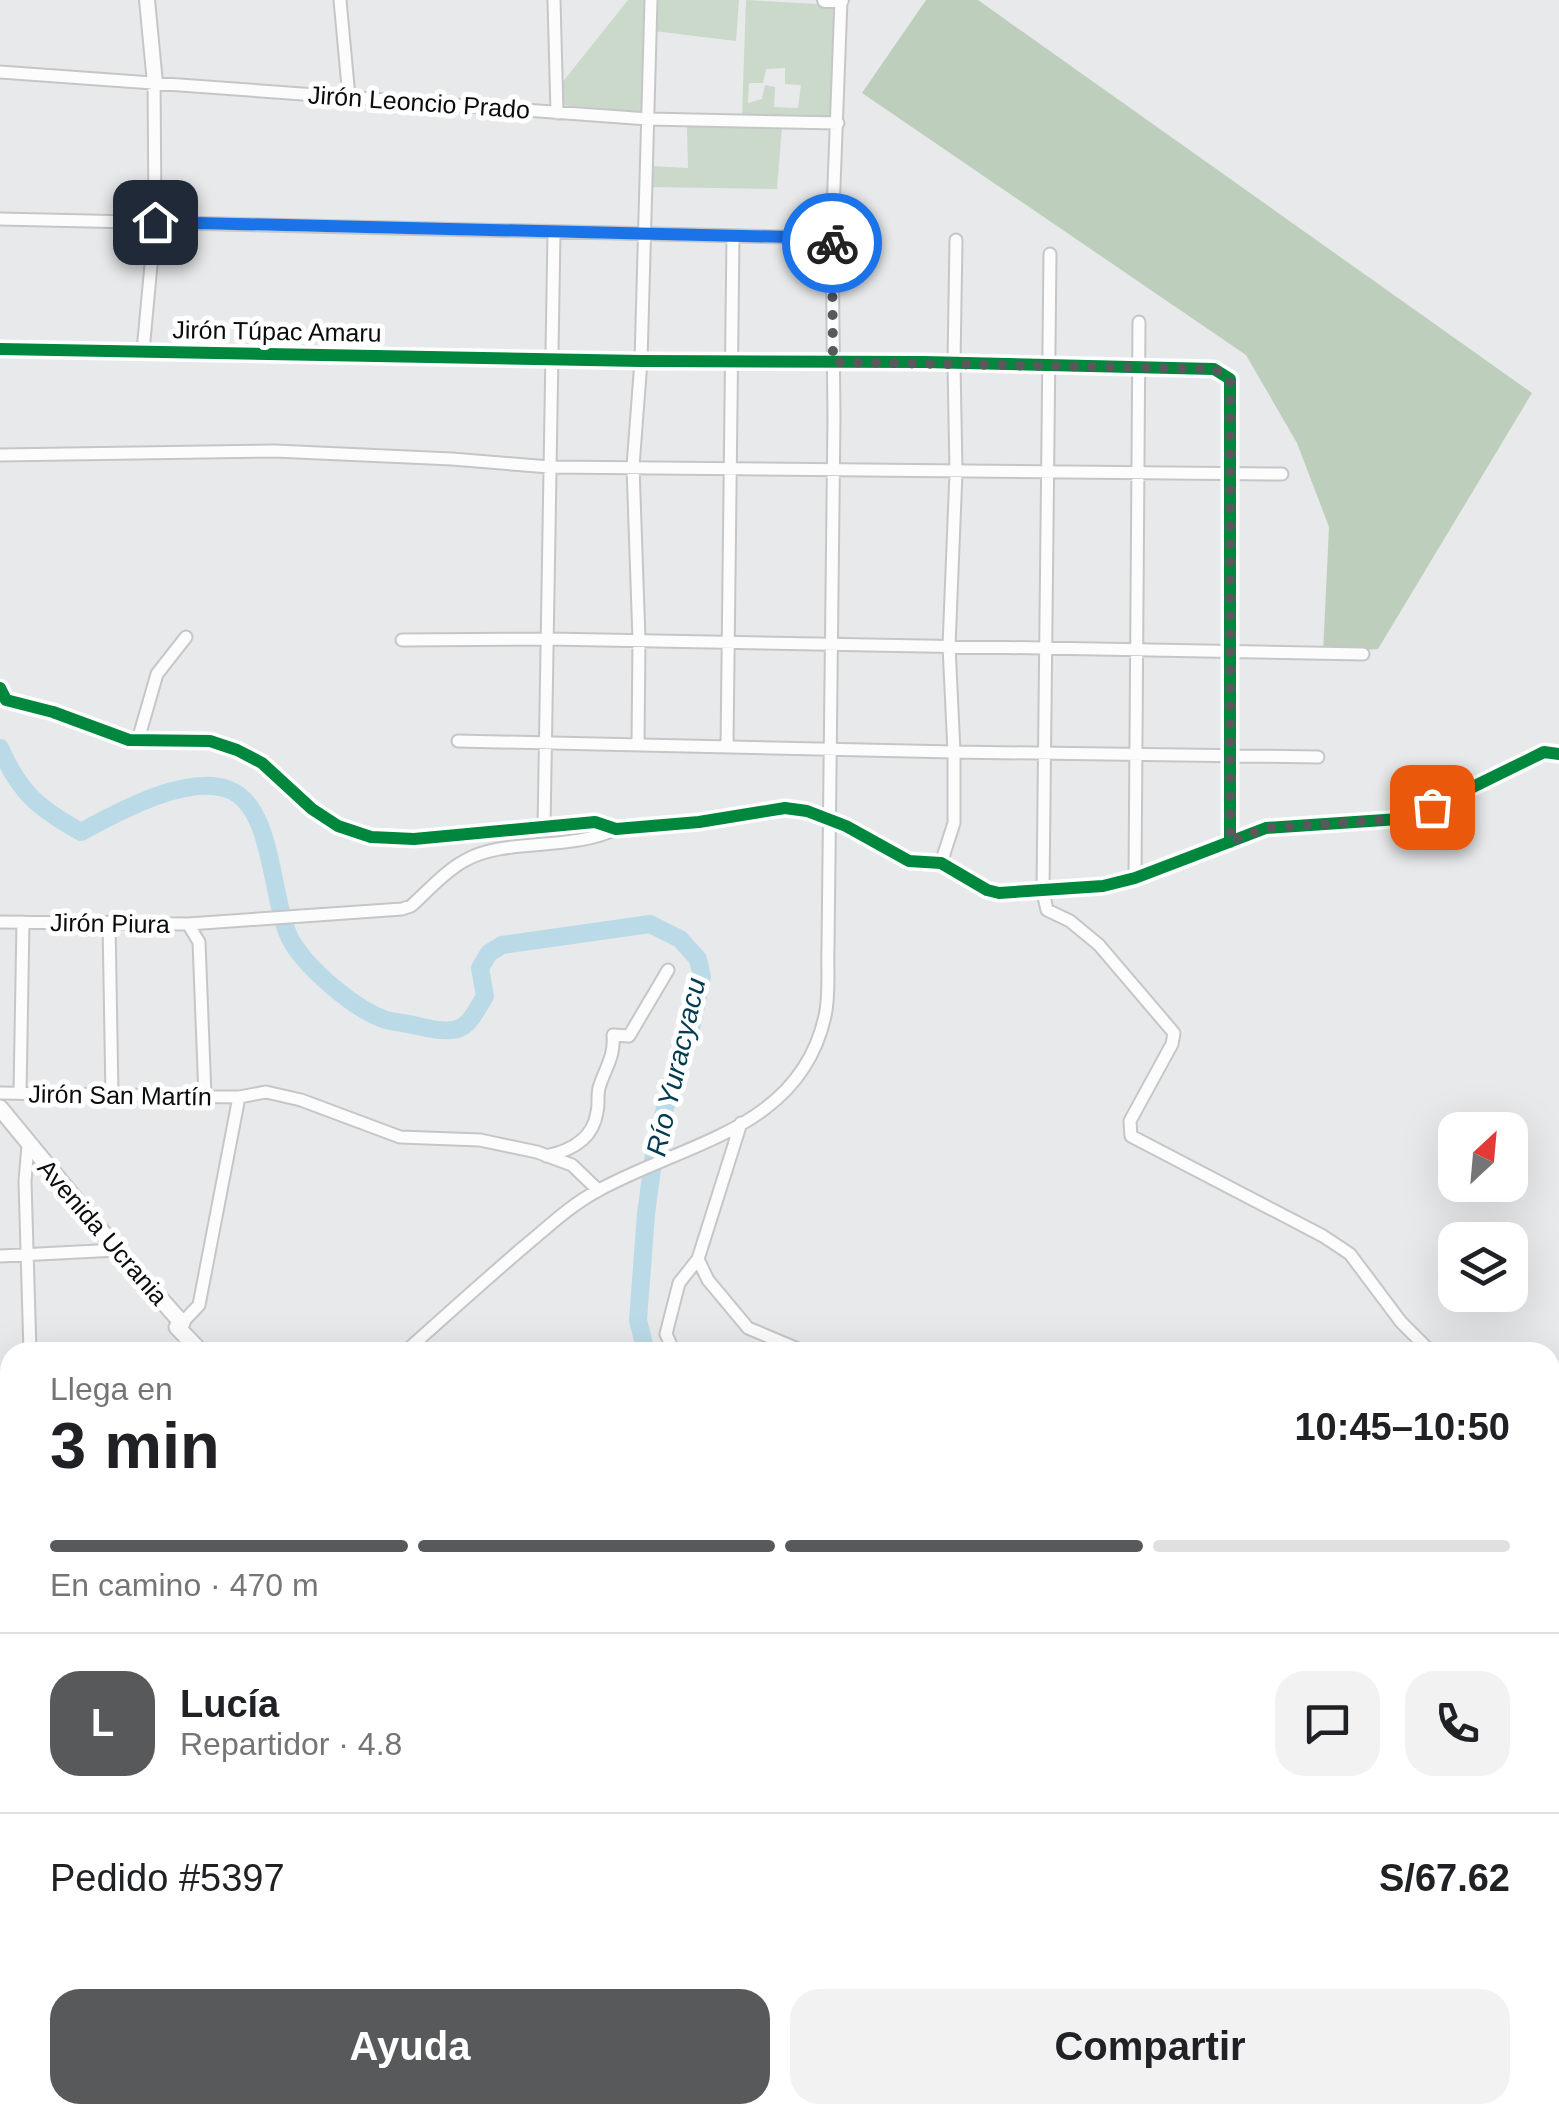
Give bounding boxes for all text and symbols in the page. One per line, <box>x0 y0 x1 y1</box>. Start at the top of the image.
street label: Jirón Leoncio Prado <box>307 80 531 124</box>
pin <box>113 180 198 265</box>
courier <box>782 193 882 293</box>
icon: home <box>128 195 183 250</box>
icon: bike <box>805 216 860 271</box>
street label: Jirón Túpac Amaru <box>172 315 382 347</box>
pin <box>1390 765 1475 850</box>
icon: bag <box>1405 780 1460 835</box>
street label: Jirón Piura <box>50 908 170 938</box>
water label: Río Yuracyacu <box>640 974 712 1159</box>
street label: Jirón San Martín <box>28 1079 212 1111</box>
north arrow <box>1438 1112 1528 1202</box>
map controls <box>1438 1112 1528 1312</box>
street label: Avenida Ucrania <box>32 1154 174 1310</box>
button: layers <box>1438 1222 1528 1312</box>
text: Llega en <box>50 1371 173 1407</box>
text: 10:45–10:50 <box>1294 1406 1510 1448</box>
text: 3 min <box>50 1409 220 1482</box>
text: En camino · 470 m <box>50 1567 319 1603</box>
button: chat <box>1275 1671 1380 1776</box>
button: phone <box>1405 1671 1510 1776</box>
text: Lucía <box>180 1683 279 1725</box>
text: L <box>91 1702 114 1744</box>
text: Repartidor · 4.8 <box>180 1726 402 1762</box>
text: Pedido #5397 <box>50 1857 285 1899</box>
text: S/67.62 <box>1379 1857 1510 1899</box>
button: Ayuda <box>50 1989 770 2104</box>
button: Compartir <box>790 1989 1510 2104</box>

